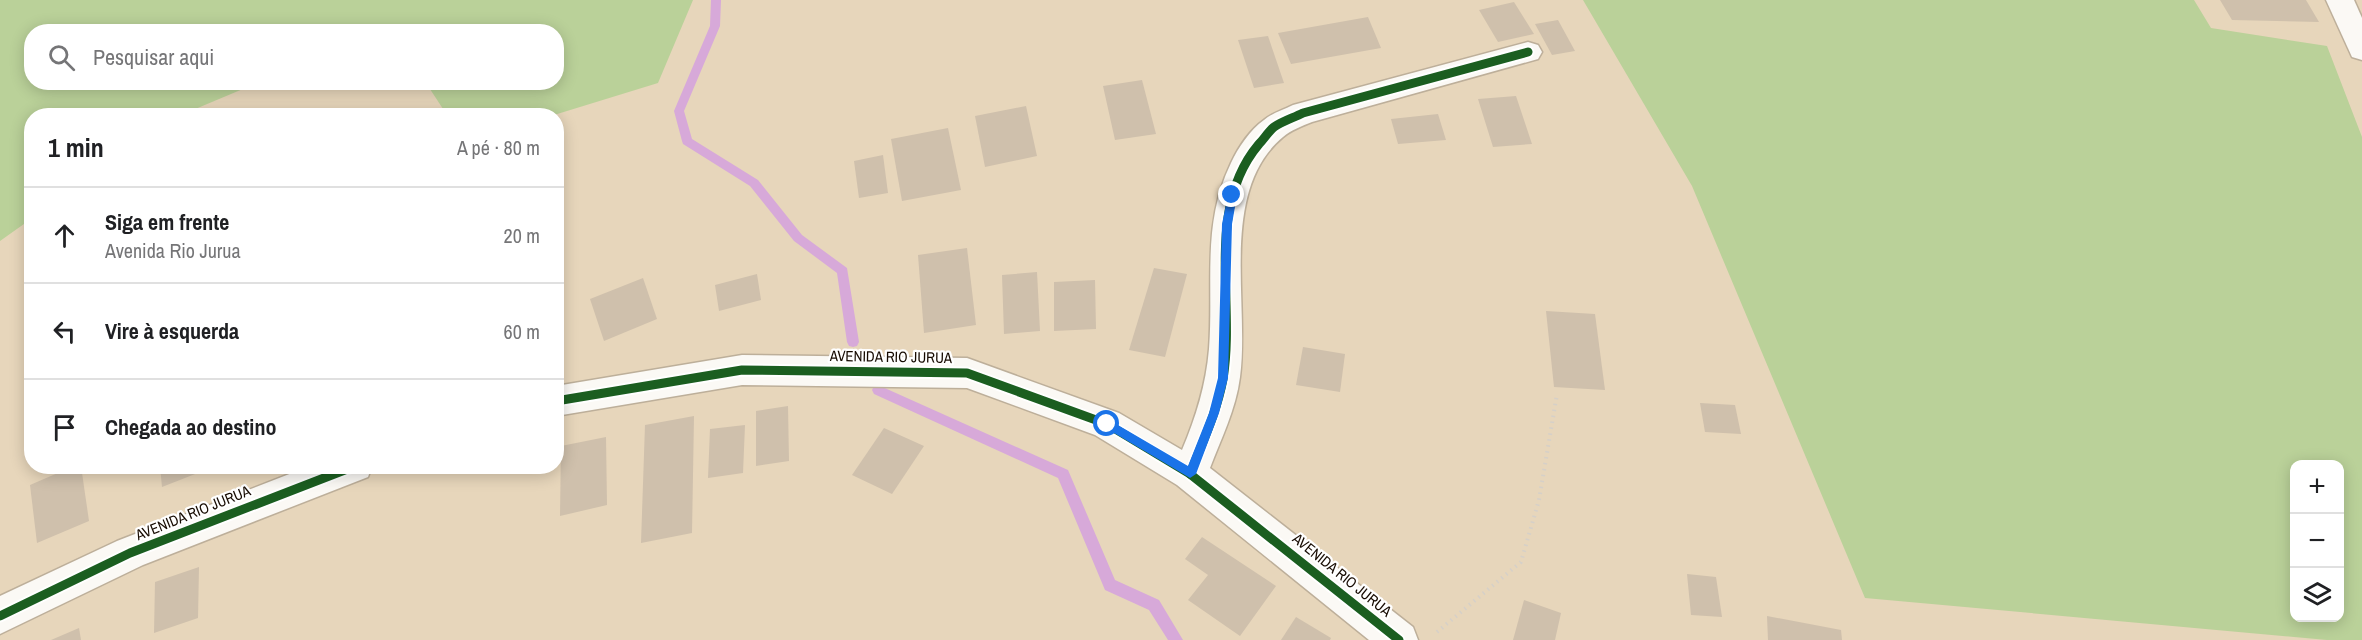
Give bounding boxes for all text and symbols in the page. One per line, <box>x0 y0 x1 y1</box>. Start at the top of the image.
search box <box>24 24 564 90</box>
icon: search <box>45 41 78 74</box>
text: Pesquisar aqui <box>93 42 214 72</box>
text: 1 min <box>48 130 104 165</box>
text: A pé · 80 m <box>457 134 540 161</box>
route end <box>1218 181 1244 207</box>
text: Siga em frente <box>105 207 229 237</box>
icon: ahead <box>48 219 81 252</box>
text: 20 m <box>504 222 540 249</box>
text: Avenida Rio Jurua <box>105 237 241 264</box>
icon: left <box>48 315 81 348</box>
text: Vire à esquerda <box>105 316 239 346</box>
text: 60 m <box>504 318 540 345</box>
street label: AVENIDA RIO JURUA <box>829 345 953 368</box>
route start <box>1093 410 1119 436</box>
icon: arrive <box>48 411 81 444</box>
text: Chegada ao destino <box>105 412 276 442</box>
map controls <box>2290 460 2344 622</box>
button: + <box>2290 460 2344 514</box>
street label: AVENIDA RIO JURUA <box>131 480 254 546</box>
button: − <box>2290 514 2344 568</box>
street label: AVENIDA RIO JURUA <box>1287 527 1397 622</box>
button: layers <box>2290 568 2344 622</box>

